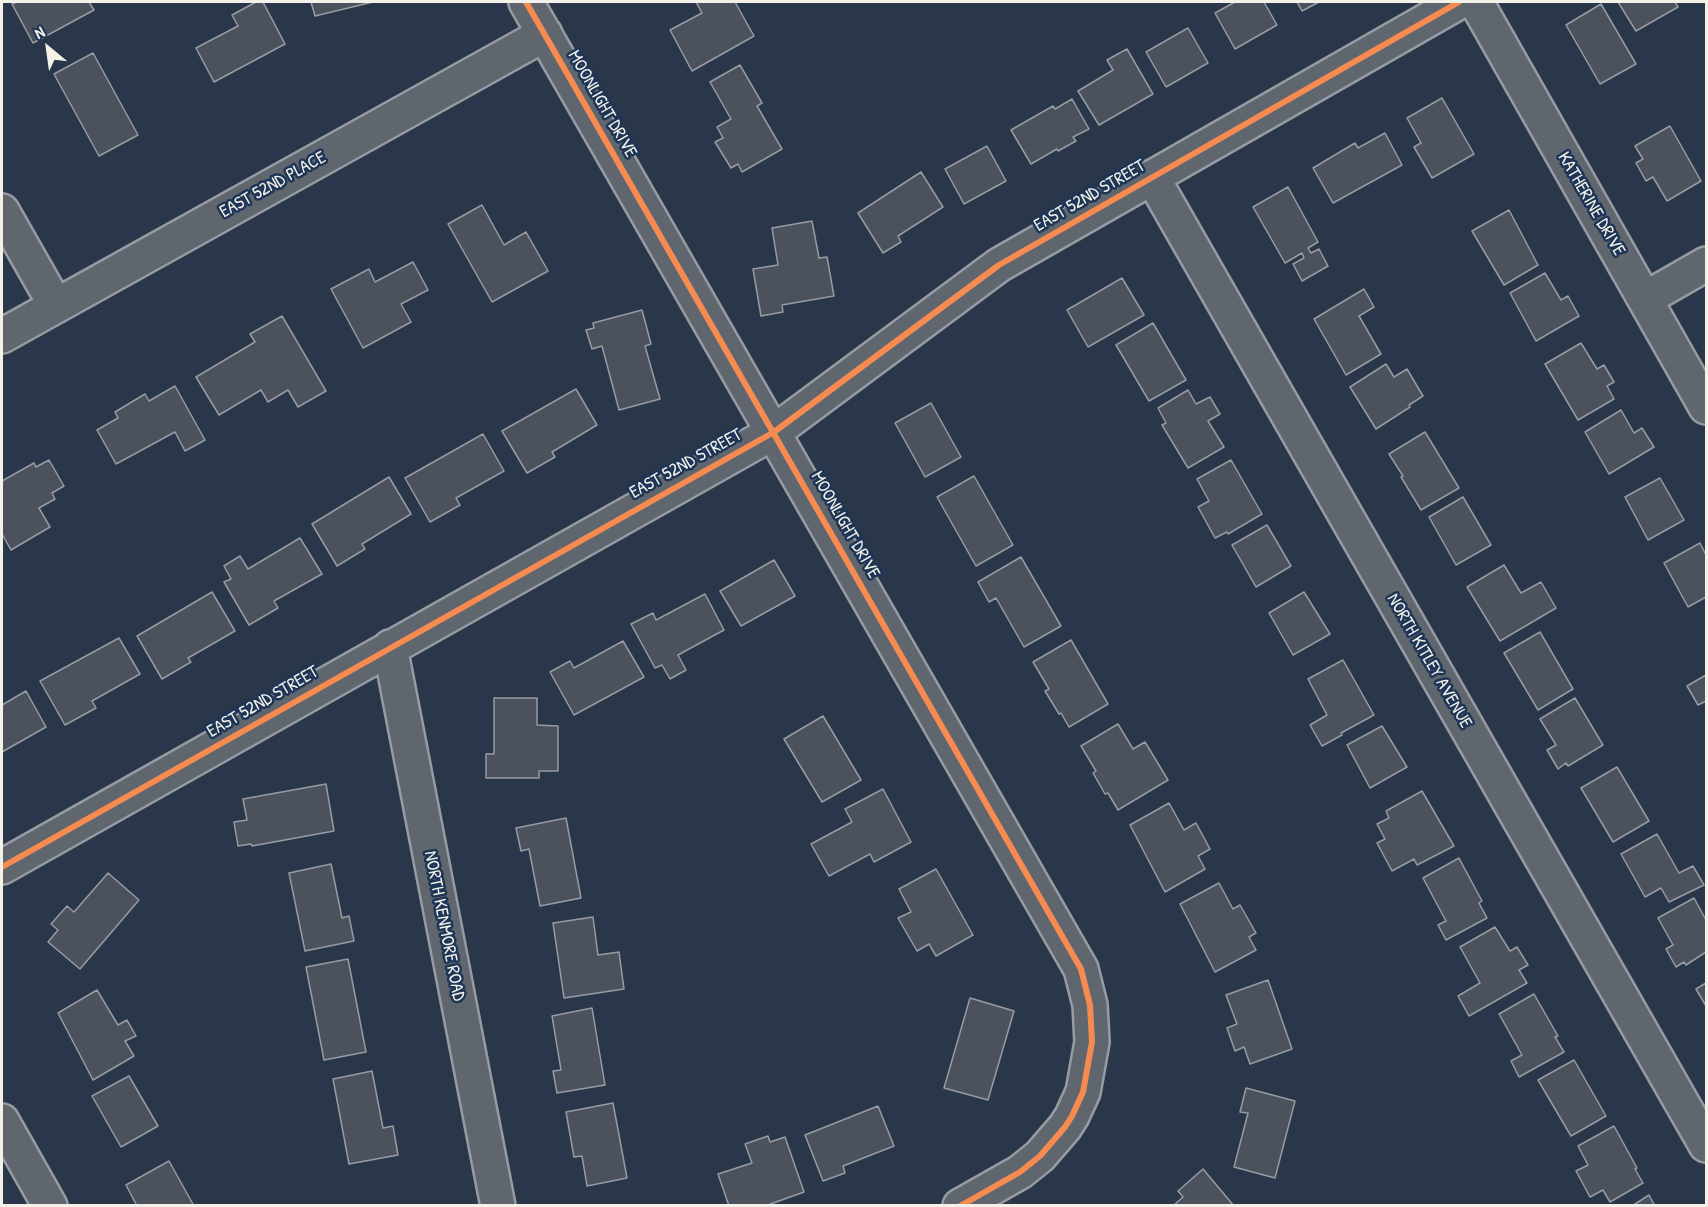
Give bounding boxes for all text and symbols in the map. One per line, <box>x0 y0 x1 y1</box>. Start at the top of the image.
north arrow <box>18 18 78 78</box>
text: N <box>30 21 48 44</box>
street label: MOONLIGHT DRIVE <box>563 47 641 161</box>
street label: EAST 52ND PLACE <box>216 147 330 223</box>
street label: KATHERINE DRIVE <box>1553 148 1629 260</box>
street label: EAST 52ND STREET <box>1030 155 1150 237</box>
street label: EAST 52ND STREET <box>626 424 746 504</box>
street label: MOONLIGHT DRIVE <box>806 468 884 582</box>
street label: NORTH KITLEY AVENUE <box>1382 590 1476 732</box>
street label: EAST 52ND STREET <box>203 661 323 743</box>
street label: NORTH KENMORE ROAD <box>419 849 469 1003</box>

